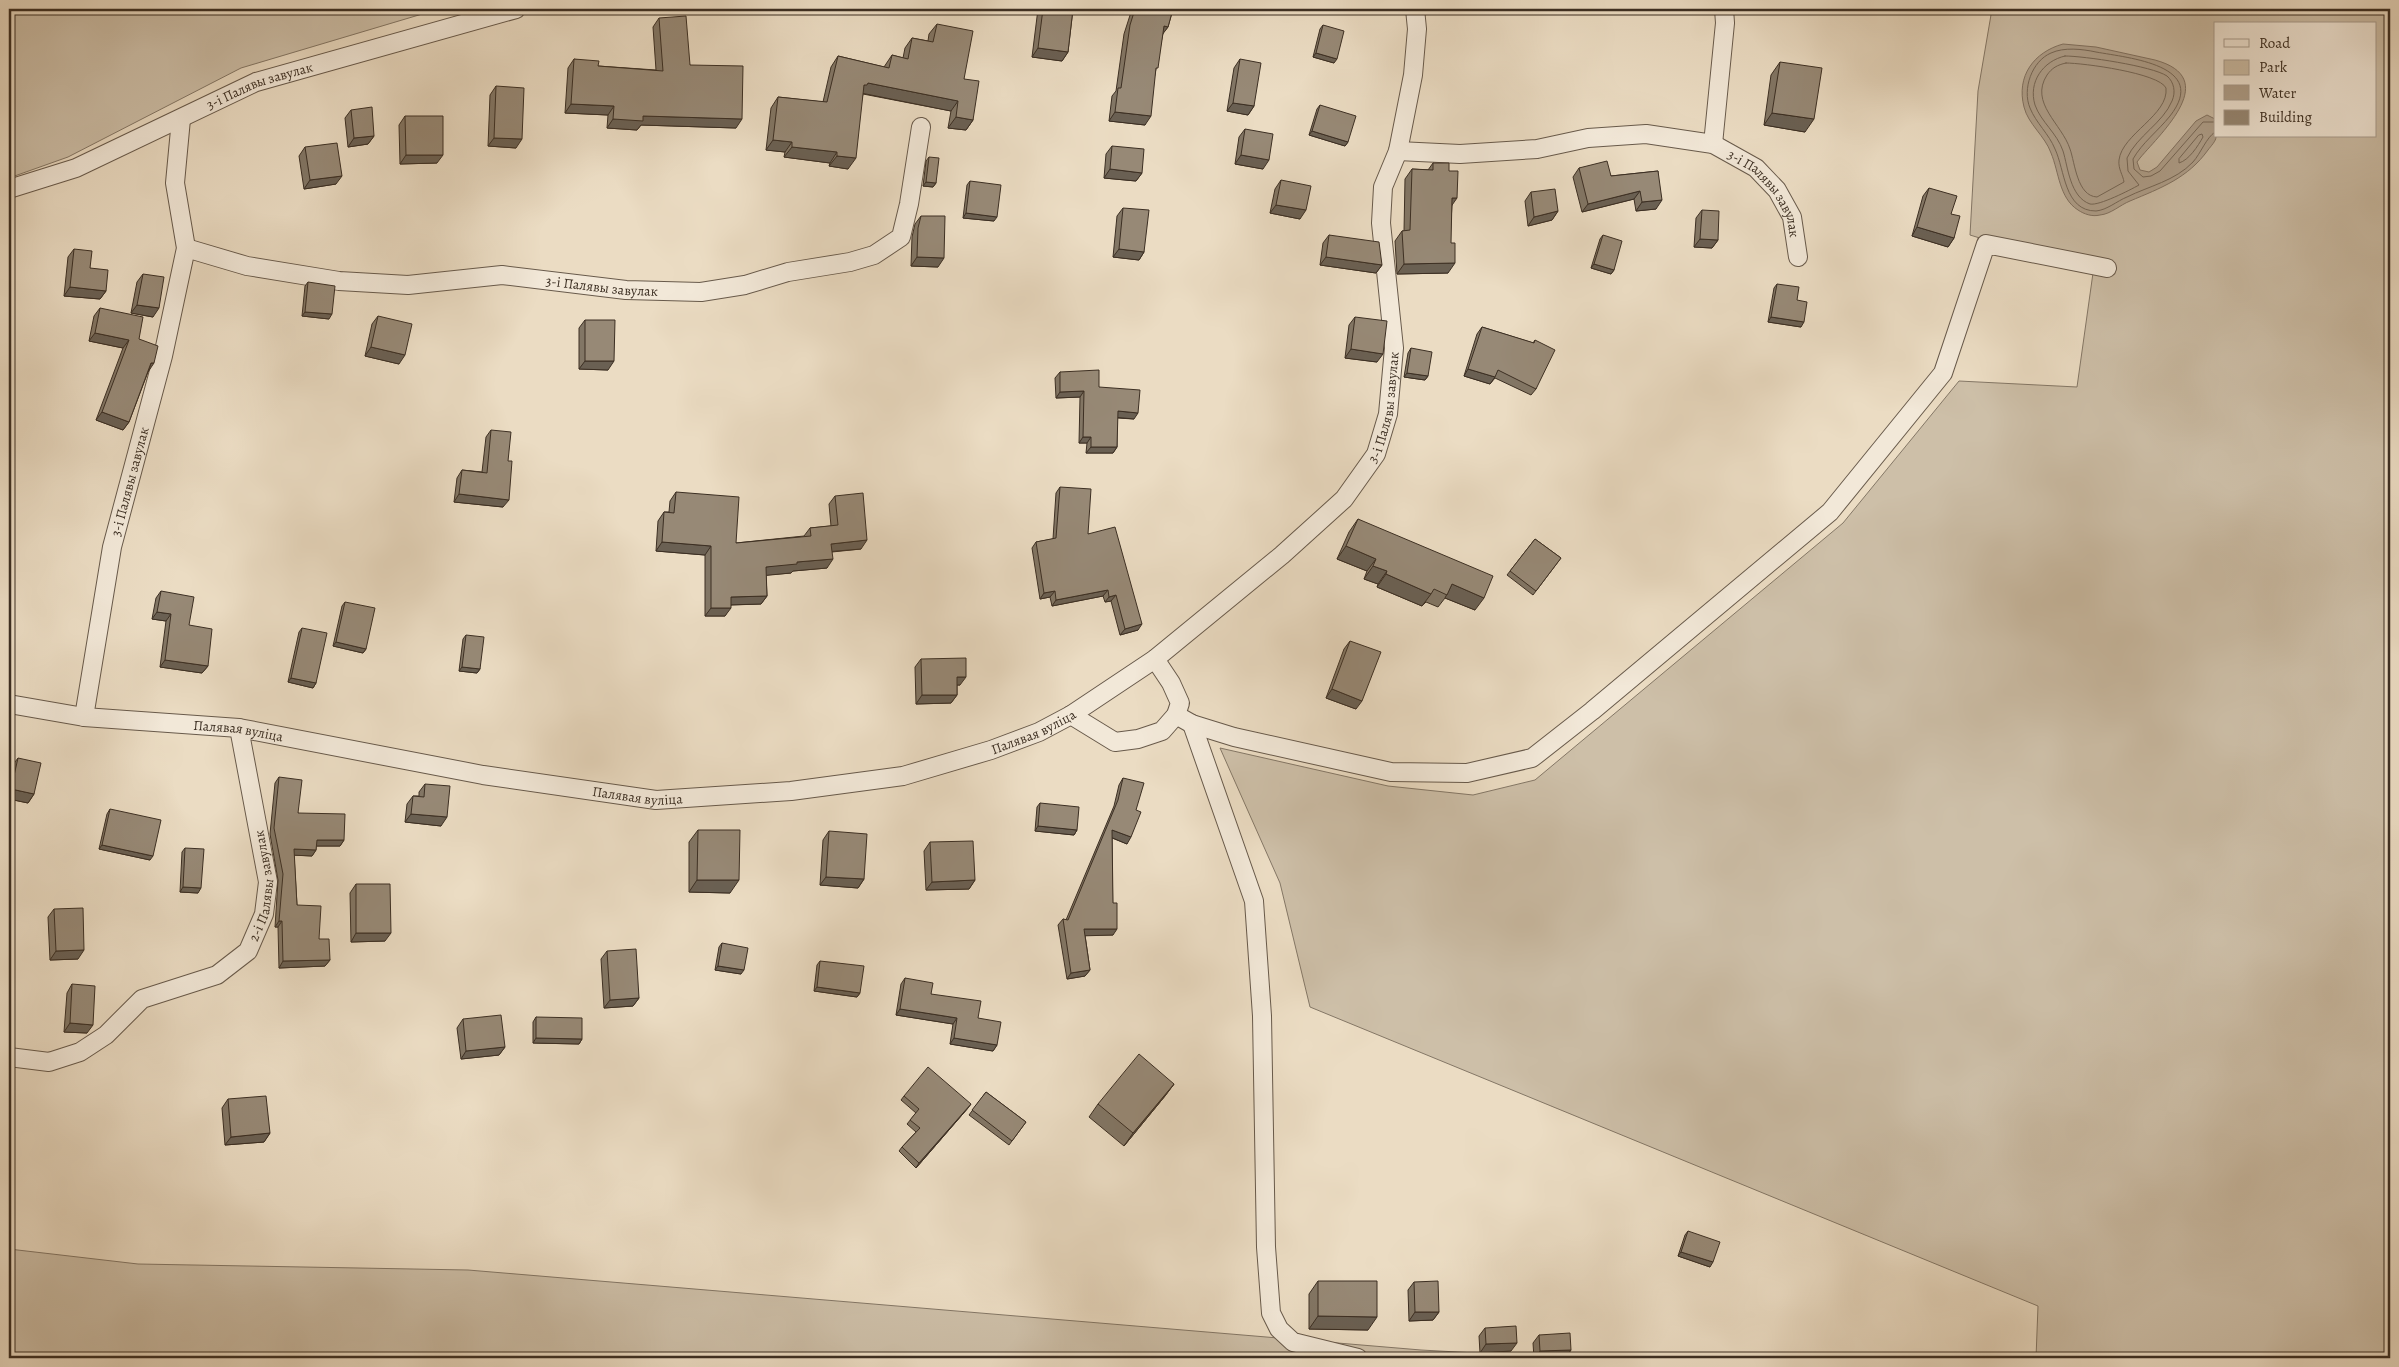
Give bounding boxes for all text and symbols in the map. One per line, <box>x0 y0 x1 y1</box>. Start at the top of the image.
legend <box>2214 22 2376 138</box>
text: Road <box>2259 33 2291 53</box>
street label: 3-і Палявы завулак <box>203 57 315 114</box>
text: Park <box>2259 57 2288 77</box>
text: Water <box>2258 83 2296 103</box>
text: Building <box>2259 107 2312 127</box>
street label: 3-і Палявы завулак <box>1724 145 1804 239</box>
street label: 3-і Палявы завулак <box>545 271 658 300</box>
street label: 3-і Палявы завулак <box>1363 351 1403 467</box>
street label: 3-і Палявы завулак <box>106 425 153 538</box>
street label: Палявая вуліца <box>988 705 1080 759</box>
street label: Палявая вуліца <box>193 715 285 746</box>
street label: Палявая вуліца <box>591 781 684 810</box>
street label: 2-і Палявы завулак <box>244 829 278 944</box>

